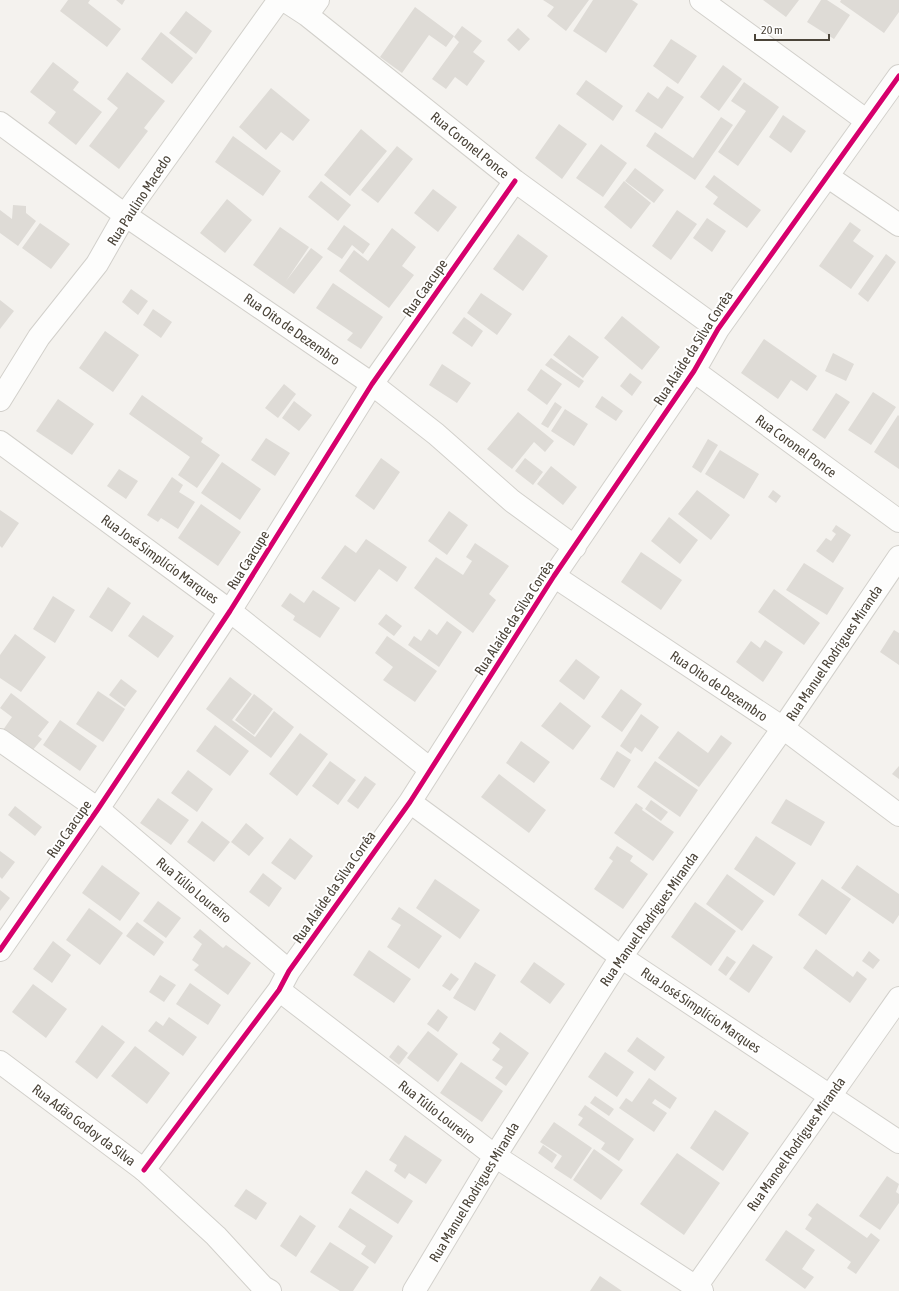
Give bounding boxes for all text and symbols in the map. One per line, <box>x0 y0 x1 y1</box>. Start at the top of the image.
scale bar <box>755 16 829 42</box>
text: 20 m <box>761 23 783 37</box>
street label: Rua Coronel Ponce <box>428 109 512 181</box>
street label: Rua Paulino Macedo <box>104 152 174 248</box>
street label: Rua Caacupe <box>399 256 451 320</box>
street label: Rua Alaíde da Silva Corrêa <box>650 288 736 408</box>
street label: Rua Oito de Dezembro <box>241 290 343 368</box>
street label: Rua Coronel Ponce <box>752 411 840 481</box>
street label: Rua José Simplício Marques <box>98 511 222 607</box>
street label: Rua Caacupe <box>224 528 272 592</box>
street label: Rua Alaíde da Silva Corrêa <box>471 558 557 678</box>
street label: Rua Manuel Rodrigues Miranda <box>783 582 885 724</box>
street label: Rua Oito de Dezembro <box>667 648 771 724</box>
street label: Rua Caacupe <box>43 797 95 861</box>
street label: Rua Alaíde da Silva Corrêa <box>289 828 379 946</box>
street label: Rua Manuel Rodrigues Miranda <box>597 849 701 989</box>
street label: Rua Túlio Loureiro <box>153 854 235 926</box>
street label: Rua José Simplício Marques <box>638 964 764 1056</box>
street label: Rua Manoel Rodrigues Miranda <box>744 1074 848 1214</box>
street label: Rua Túlio Loureiro <box>395 1077 479 1147</box>
street label: Rua Adão Godoy da Silva <box>29 1081 139 1169</box>
street label: Rua Manuel Rodrigues Miranda <box>426 1119 522 1265</box>

